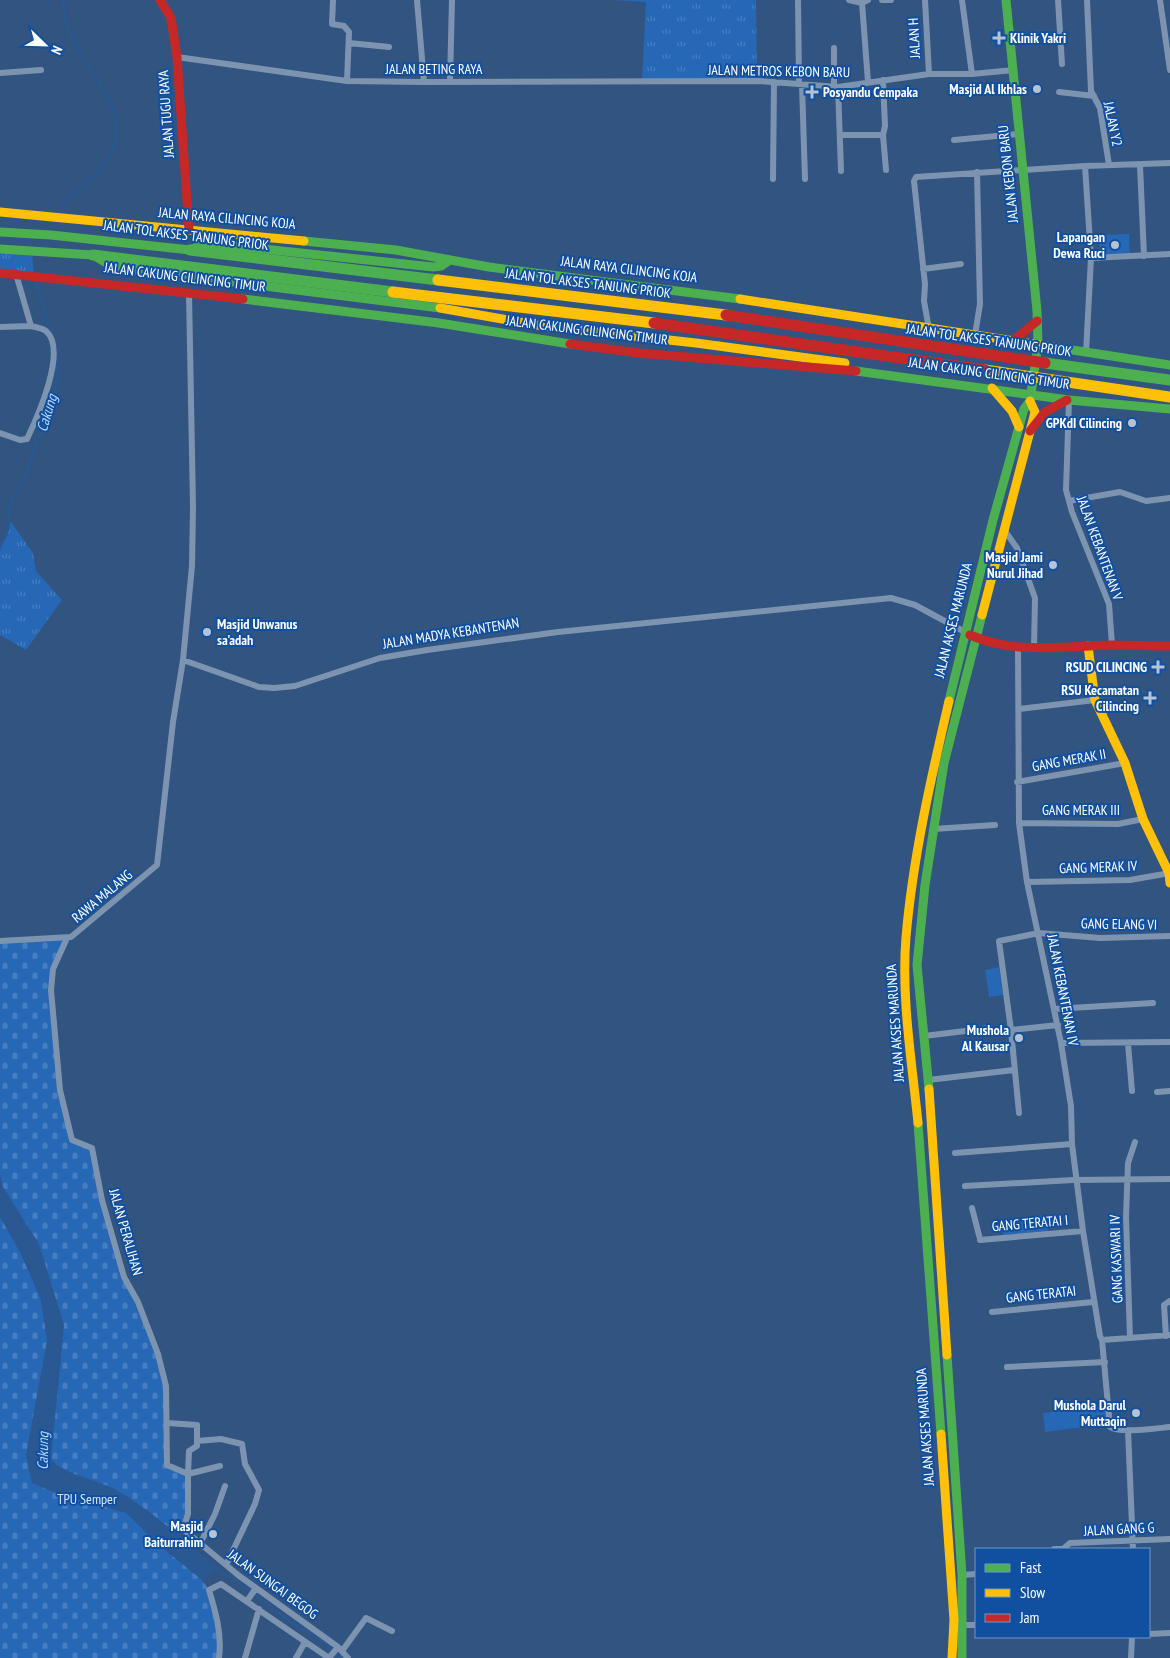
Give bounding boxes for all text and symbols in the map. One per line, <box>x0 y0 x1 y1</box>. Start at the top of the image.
street label: JALAN H <box>904 17 924 60</box>
north arrow <box>20 20 70 70</box>
place label: Klinik Yakri <box>1010 29 1066 47</box>
marker: Klinik Yakri <box>992 31 1006 45</box>
text: N <box>47 43 67 57</box>
street label: JALAN BETING RAYA <box>385 60 483 78</box>
street label: JALAN METROS KEBON BARU <box>707 61 850 81</box>
street label: JALAN TUGU RAYA <box>154 69 178 159</box>
place label: Masjid Al Ikhlas <box>949 80 1027 98</box>
place label: Posyandu Cempaka <box>823 83 918 101</box>
marker: Masjid Al Ikhlas <box>1031 83 1043 95</box>
marker: Posyandu Cempaka <box>805 85 819 99</box>
street label: JALAN Y2 <box>1099 99 1127 148</box>
street label: JALAN KEBON BARU <box>994 124 1022 225</box>
street label: JALAN RAYA CILINCING KOJA <box>157 203 297 233</box>
street label: JALAN TOL AKSES TANJUNG PRIOK <box>101 216 270 254</box>
place label: Lapangan Dewa Ruci <box>1053 228 1105 262</box>
marker: Lapangan Dewa Ruci <box>1109 239 1121 251</box>
street label: JALAN RAYA CILINCING KOJA <box>559 252 699 286</box>
street label: JALAN CAKUNG CILINCING TIMUR <box>102 258 267 296</box>
street label: JALAN TOL AKSES TANJUNG PRIOK <box>503 264 672 302</box>
street label: JALAN CAKUNG CILINCING TIMUR <box>504 311 669 349</box>
street label: JALAN TOL AKSES TANJUNG PRIOK <box>904 319 1073 361</box>
street label: JALAN CAKUNG CILINCING TIMUR <box>906 353 1071 393</box>
water label: Cakung <box>32 390 62 434</box>
place label: GPKdI Cilincing <box>1046 414 1122 432</box>
marker: GPKdI Cilincing <box>1126 417 1138 429</box>
street label: JALAN KEBANTENAN V <box>1072 492 1127 603</box>
place label: Masjid Jami Nurul Jihad <box>985 548 1043 582</box>
marker: Masjid Jami Nurul Jihad <box>1047 559 1059 571</box>
street label: JALAN AKSES MARUNDA <box>930 560 976 680</box>
street label: JALAN MADYA KEBANTENAN <box>381 613 520 653</box>
place label: Masjid Unwanus sa'adah <box>217 615 298 649</box>
marker: Masjid Unwanus sa'adah <box>201 626 213 638</box>
place label: RSUD CILINCING <box>1066 658 1147 676</box>
marker: RSUD CILINCING <box>1151 660 1165 674</box>
place label: RSU Kecamatan Cilincing <box>1061 681 1139 715</box>
marker: RSU Kecamatan Cilincing <box>1143 691 1157 705</box>
street label: GANG MERAK II <box>1031 745 1107 775</box>
street label: GANG MERAK III <box>1042 801 1120 819</box>
street label: GANG MERAK IV <box>1059 857 1138 877</box>
street label: RAWA MALANG <box>68 865 136 926</box>
street label: GANG ELANG VI <box>1081 914 1157 934</box>
street label: JALAN KEBANTENAN IV <box>1043 932 1083 1048</box>
street label: JALAN AKSES MARUNDA <box>882 963 908 1083</box>
place label: Mushola Al Kausar <box>961 1021 1010 1055</box>
marker: Mushola Al Kausar <box>1013 1032 1025 1044</box>
street label: JALAN PERALIHAN <box>105 1186 147 1277</box>
street label: GANG TERATAI I <box>991 1211 1069 1235</box>
street label: GANG KASWARI IV <box>1105 1214 1127 1304</box>
street label: GANG TERATAI <box>1005 1281 1077 1307</box>
street label: JALAN AKSES MARUNDA <box>912 1367 938 1487</box>
place label: Mushola Darul Muttaqin <box>1054 1396 1127 1430</box>
marker: Mushola Darul Muttaqin <box>1130 1407 1142 1419</box>
water label: Cakung <box>33 1430 52 1470</box>
park label: TPU Semper <box>57 1490 117 1508</box>
place label: Masjid Baiturrahim <box>144 1517 203 1551</box>
street label: JALAN GANG G <box>1082 1518 1155 1540</box>
marker: Masjid Baiturrahim <box>207 1528 219 1540</box>
street label: JALAN SUNGAI BEGOG <box>223 1544 322 1623</box>
legend <box>975 1548 1150 1638</box>
text: Fast <box>1020 1558 1041 1577</box>
text: Slow <box>1020 1583 1045 1602</box>
text: Jam <box>1019 1608 1039 1627</box>

